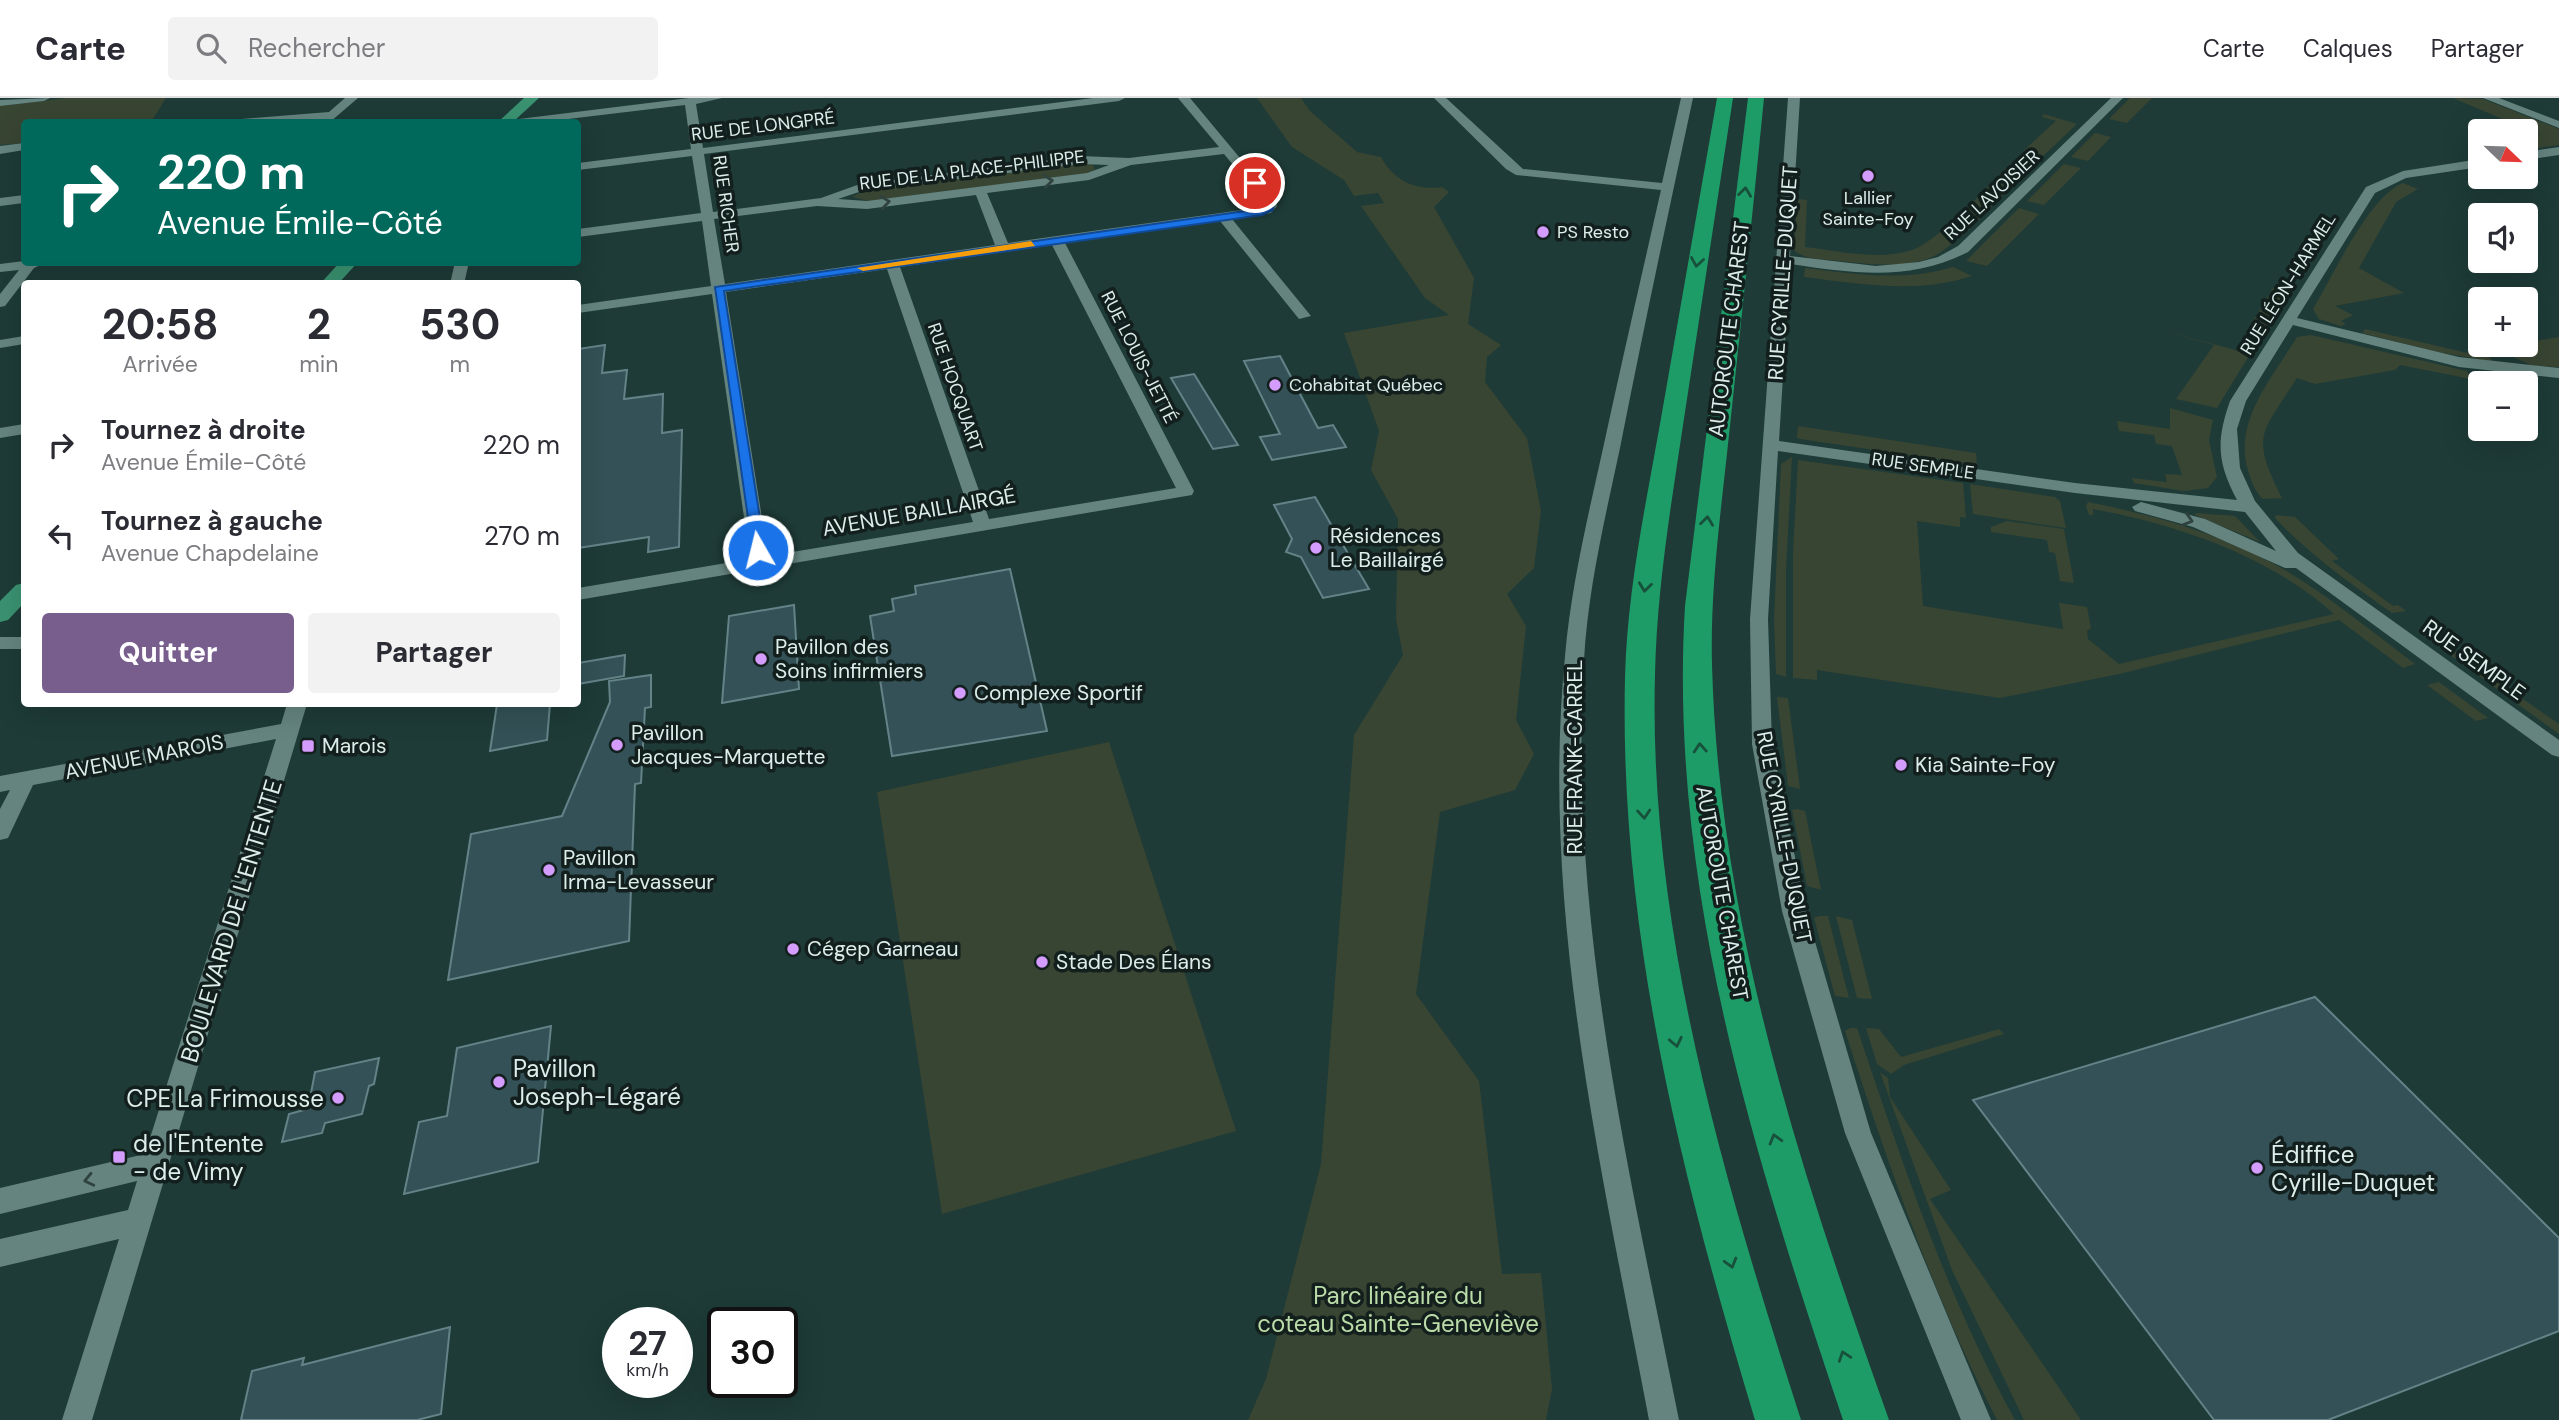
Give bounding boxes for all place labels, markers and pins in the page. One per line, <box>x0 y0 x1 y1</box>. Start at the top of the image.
pin <box>1225 153 1285 213</box>
marker: Lallier Sainte-Foy <box>1860 168 1876 184</box>
place label: Lallier Sainte-Foy <box>1823 186 1913 231</box>
place label: PS Resto <box>1557 220 1629 244</box>
marker: PS Resto <box>1535 224 1551 240</box>
place label: Cohabitat Québec <box>1289 373 1443 397</box>
marker: Cohabitat Québec <box>1267 377 1283 393</box>
place label: Résidences Le Baillairgé <box>1330 522 1444 574</box>
marker: Résidences Le Baillairgé <box>1308 540 1324 556</box>
place label: Pavillon des Soins infirmiers <box>775 633 924 685</box>
marker: Pavillon des Soins infirmiers <box>753 651 769 667</box>
place label: Complexe Sportif <box>974 679 1143 707</box>
marker: Complexe Sportif <box>952 685 968 701</box>
place label: Pavillon Jacques-Marquette <box>631 719 825 771</box>
place label: Marois <box>322 732 387 760</box>
marker: Pavillon Jacques-Marquette <box>609 737 625 753</box>
marker: Marois <box>300 738 316 754</box>
place label: Kia Sainte-Foy <box>1915 751 2056 779</box>
marker: Kia Sainte-Foy <box>1893 757 1909 773</box>
place label: Pavillon Irma-Levasseur <box>563 844 714 896</box>
marker: Pavillon Irma-Levasseur <box>541 862 557 878</box>
place label: Cégep Garneau <box>807 935 958 963</box>
marker: Cégep Garneau <box>785 941 801 957</box>
place label: Stade Des Élans <box>1056 948 1212 976</box>
marker: Stade Des Élans <box>1034 954 1050 970</box>
place label: Pavillon Joseph-Légaré <box>513 1053 681 1112</box>
marker: Pavillon Joseph-Légaré <box>491 1074 507 1090</box>
place label: CPE La Frimousse <box>126 1083 324 1114</box>
marker: CPE La Frimousse <box>330 1090 346 1106</box>
place label: de l'Entente - de Vimy <box>133 1128 264 1187</box>
place label: Édiffice Cyrille-Duquet <box>2271 1139 2435 1198</box>
marker: de l'Entente - de Vimy <box>111 1149 127 1165</box>
marker: Édiffice Cyrille-Duquet <box>2249 1160 2265 1176</box>

